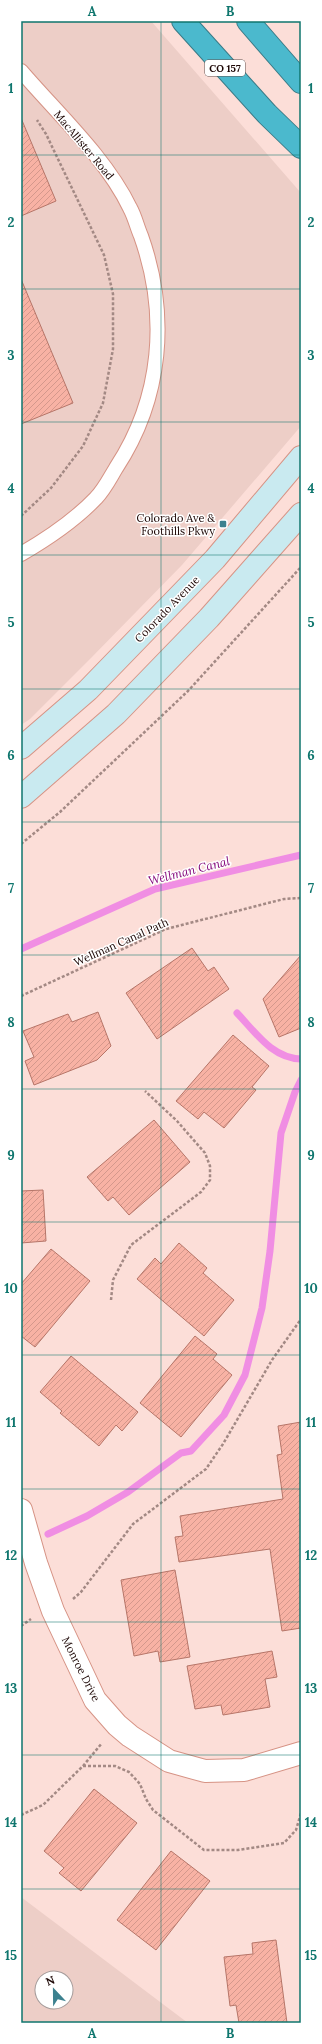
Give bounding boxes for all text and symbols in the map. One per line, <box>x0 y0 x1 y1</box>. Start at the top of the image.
text: A <box>88 3 97 20</box>
text: B <box>226 3 235 20</box>
road number: CO 157 <box>205 60 245 76</box>
text: 1 <box>8 80 14 97</box>
text: 1 <box>308 80 314 97</box>
street label: MacAllister Road <box>51 108 117 183</box>
text: 2 <box>8 214 15 231</box>
text: 2 <box>308 214 315 231</box>
text: 3 <box>7 347 15 364</box>
text: 3 <box>307 347 315 364</box>
text: 4 <box>7 480 15 497</box>
text: 4 <box>307 480 315 497</box>
place label: Colorado Ave & Foothills Pkwy <box>137 511 215 538</box>
marker: Colorado Ave & Foothills Pkwy <box>218 519 228 529</box>
street label: Colorado Avenue <box>132 573 202 645</box>
text: 5 <box>7 614 15 631</box>
text: 5 <box>307 614 315 631</box>
text: 6 <box>7 747 15 764</box>
text: 6 <box>307 747 315 764</box>
water label: Wellman Canal <box>147 853 232 888</box>
text: 7 <box>8 880 14 897</box>
text: 7 <box>308 880 314 897</box>
street label: Wellman Canal Path <box>71 915 171 969</box>
text: 8 <box>7 1014 15 1031</box>
text: 8 <box>307 1014 315 1031</box>
text: 9 <box>7 1147 15 1164</box>
text: 9 <box>307 1147 315 1164</box>
text: 10 <box>4 1280 18 1297</box>
text: 10 <box>304 1280 318 1297</box>
text: 11 <box>6 1414 16 1431</box>
text: 11 <box>306 1414 316 1431</box>
text: 12 <box>5 1547 17 1564</box>
text: 12 <box>305 1547 317 1564</box>
street label: Monroe Drive <box>59 1634 103 1704</box>
text: 13 <box>5 1680 17 1697</box>
text: 13 <box>305 1680 317 1697</box>
text: 14 <box>5 1814 17 1831</box>
text: 14 <box>305 1814 317 1831</box>
text: 15 <box>5 1947 17 1964</box>
text: 15 <box>305 1947 317 1964</box>
north arrow <box>34 1970 74 2010</box>
text: N <box>44 1972 57 1989</box>
text: A <box>88 2025 97 2042</box>
text: B <box>226 2025 235 2042</box>

